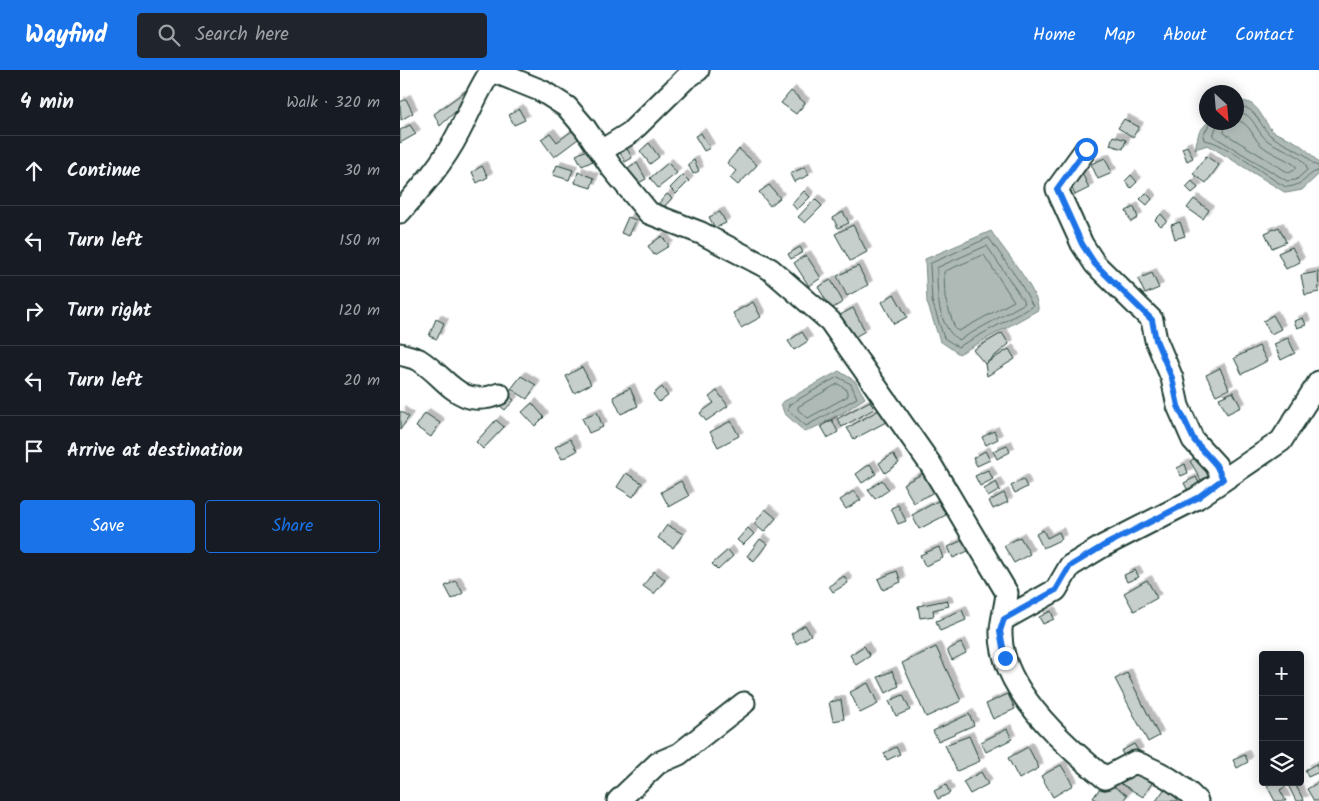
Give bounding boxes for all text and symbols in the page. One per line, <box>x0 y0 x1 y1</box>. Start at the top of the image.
search box <box>137 13 487 58</box>
text: Wayfind <box>25 16 107 55</box>
text: Search here <box>195 20 289 50</box>
icon: search <box>155 21 183 49</box>
text: Home <box>1033 21 1076 50</box>
text: Map <box>1104 21 1135 50</box>
text: About <box>1163 21 1207 50</box>
text: Contact <box>1235 21 1294 50</box>
north arrow <box>1199 85 1244 130</box>
text: 4 min <box>20 86 74 119</box>
text: Walk · 320 m <box>286 90 380 115</box>
route start <box>1075 138 1098 161</box>
text: Continue <box>67 156 140 186</box>
icon: ahead <box>20 157 48 185</box>
text: 30 m <box>344 158 380 183</box>
text: Turn left <box>67 226 142 256</box>
icon: left <box>20 227 48 255</box>
text: 150 m <box>339 228 380 253</box>
text: Turn right <box>67 296 152 326</box>
icon: right <box>20 297 48 325</box>
text: 120 m <box>339 298 380 323</box>
text: Turn left <box>67 366 142 396</box>
icon: left <box>20 367 48 395</box>
text: 20 m <box>344 368 380 393</box>
text: Arrive at destination <box>67 436 243 466</box>
icon: arrive <box>20 437 48 465</box>
button: Save <box>20 500 195 553</box>
button: Share <box>205 500 380 553</box>
route end <box>994 647 1017 670</box>
map controls <box>1259 651 1304 786</box>
button: + <box>1259 651 1304 696</box>
button: − <box>1259 696 1304 741</box>
button: layers <box>1259 741 1304 786</box>

